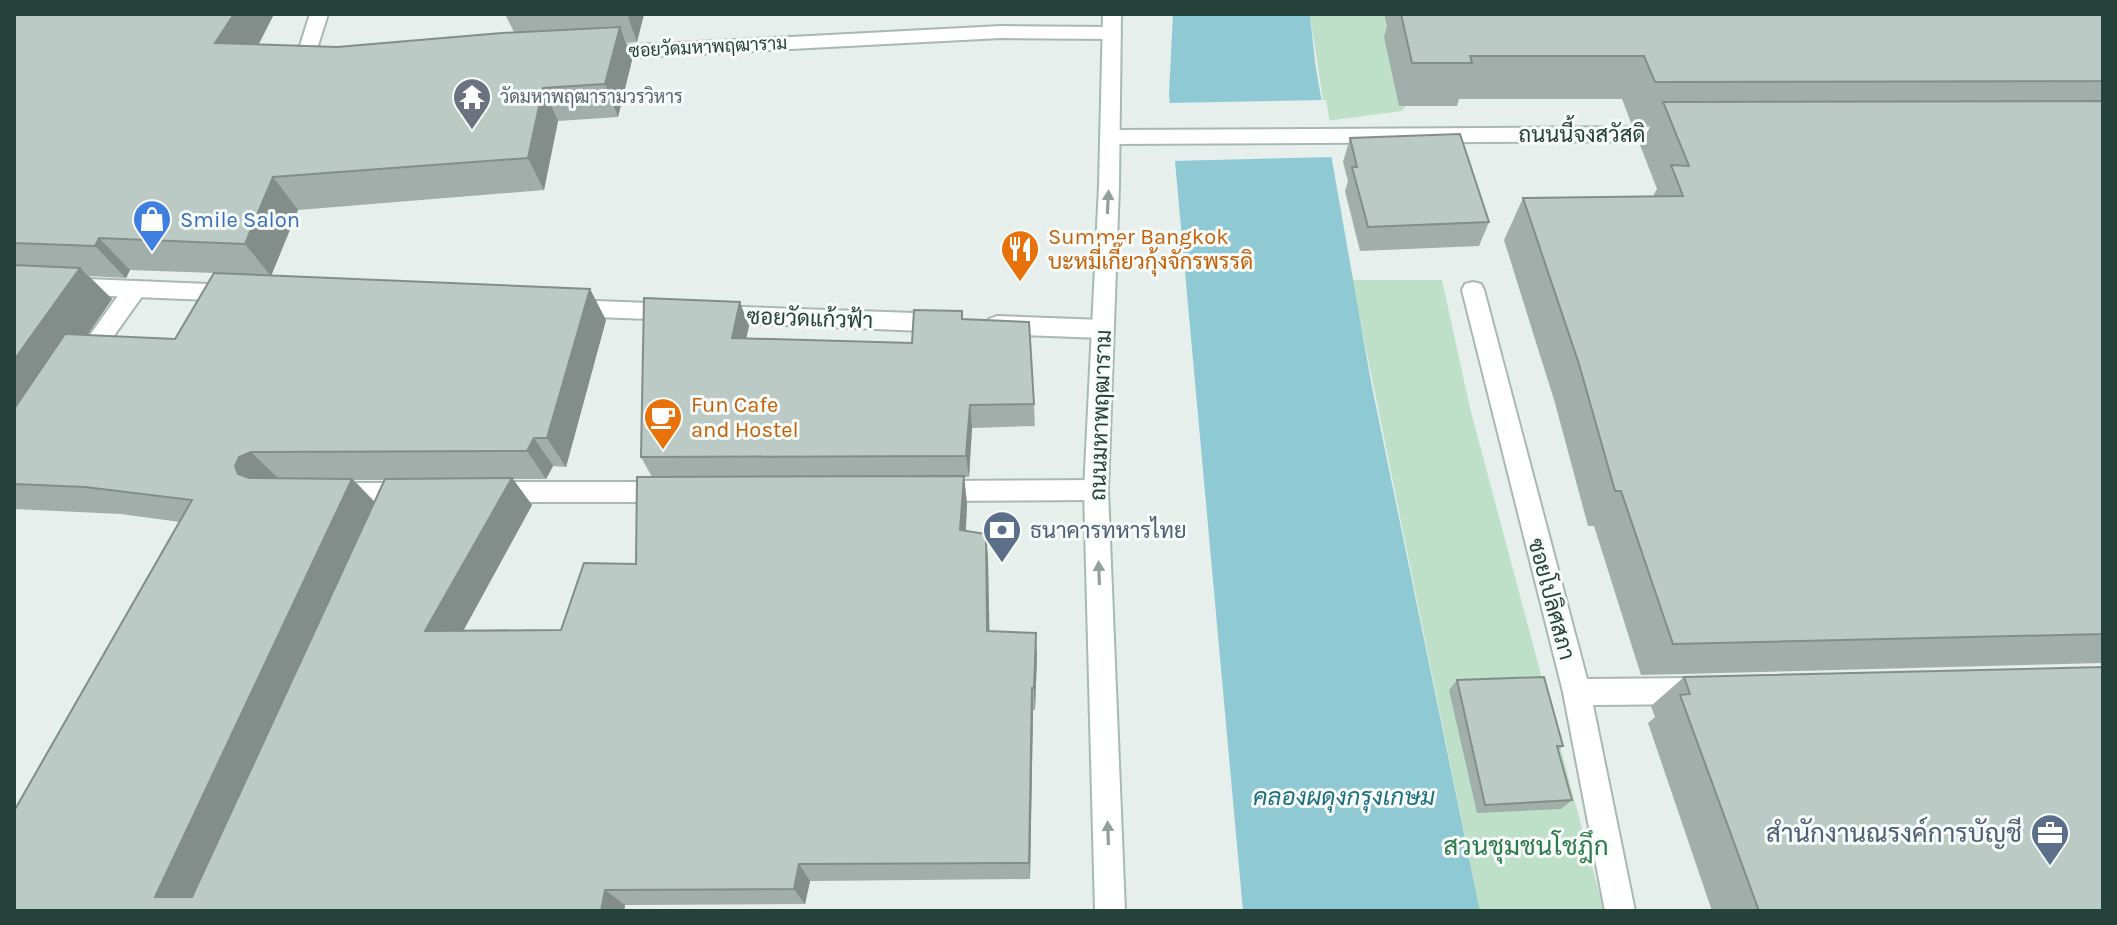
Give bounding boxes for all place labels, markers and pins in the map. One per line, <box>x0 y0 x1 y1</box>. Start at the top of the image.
temple icon: วัดมหาพฤฒารามวรวิหาร <box>451 76 493 131</box>
place label: วัดมหาพฤฒารามวรวิหาร <box>500 86 683 108</box>
shop icon: Smile Salon <box>131 198 173 253</box>
place label: Smile Salon <box>180 207 300 233</box>
place label: Summer Bangkok บะหมี่เกี๊ยวกุ้งจักรพรรดิ <box>1048 224 1253 277</box>
restaurant icon: Summer Bangkok บะหมี่เกี๊ยวกุ้งจักรพรรดิ <box>999 228 1041 283</box>
place label: Fun Cafe and Hostel <box>691 392 799 443</box>
cafe icon: Fun Cafe and Hostel <box>642 396 684 451</box>
bank icon: ธนาคารทหารไทย <box>981 509 1023 564</box>
place label: ธนาคารทหารไทย <box>1030 516 1187 544</box>
office icon: สำนักงานณรงค์การบัญชี <box>2029 812 2071 867</box>
place label: สำนักงานณรงค์การบัญชี <box>1766 816 2022 849</box>

